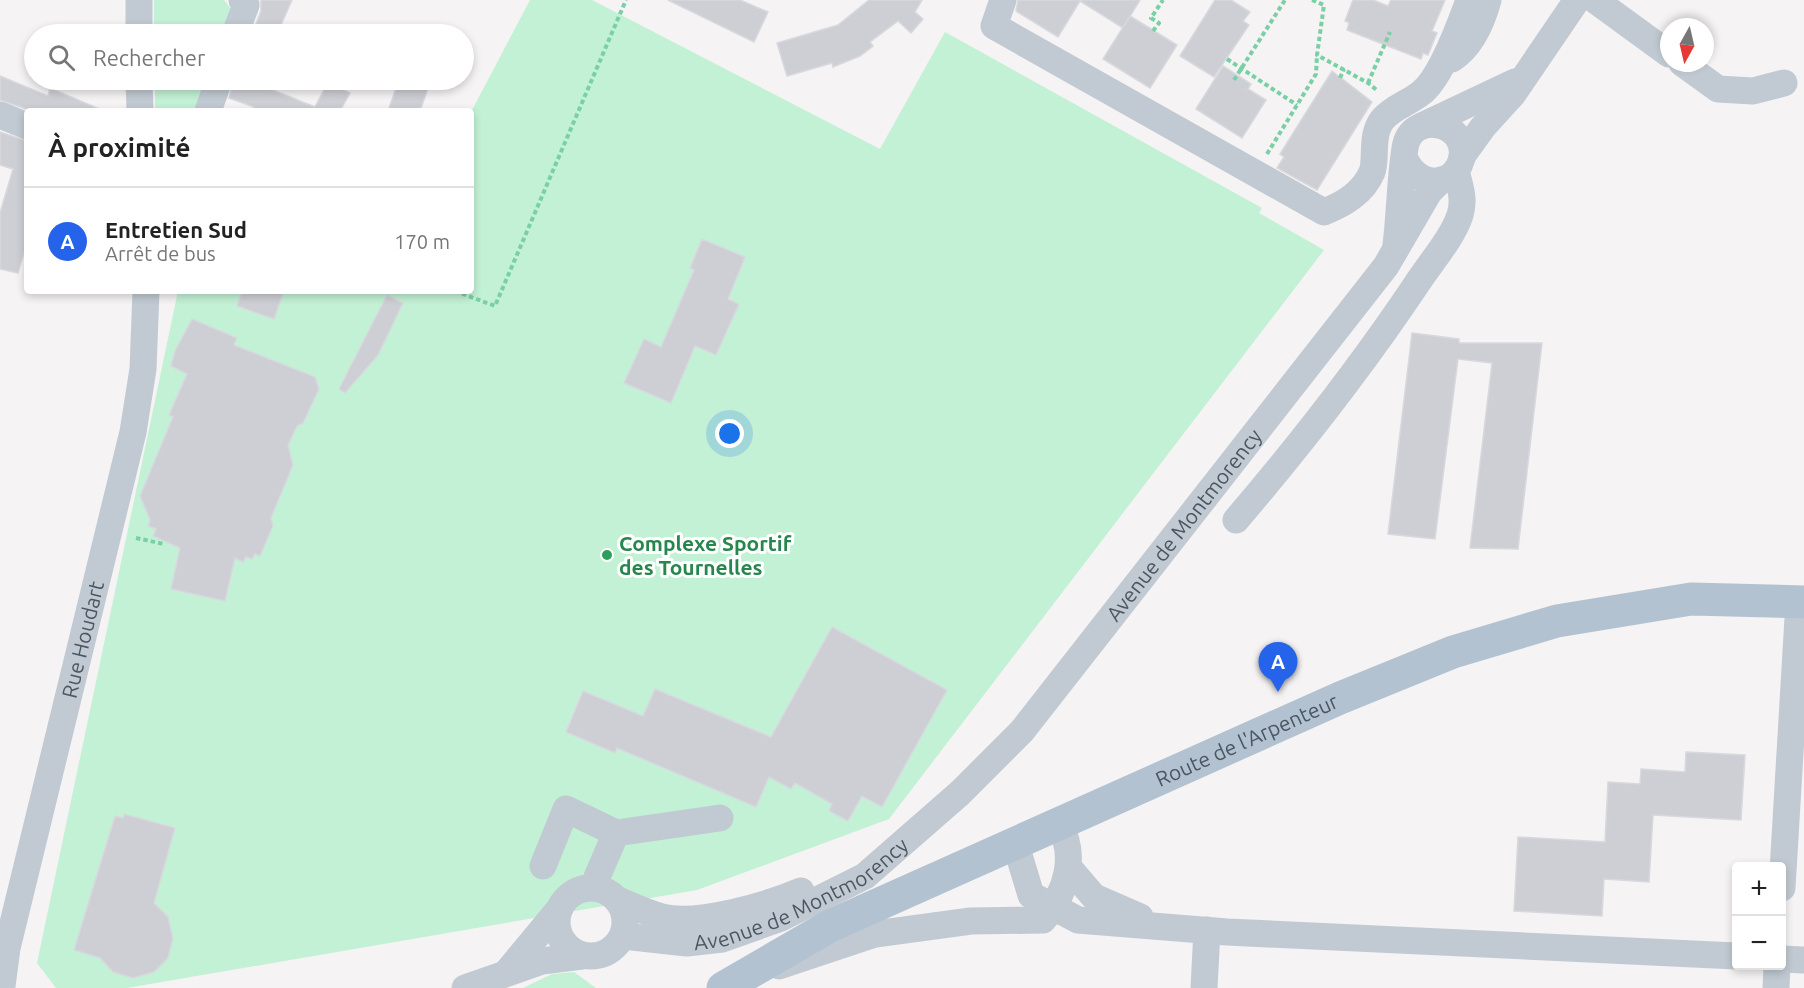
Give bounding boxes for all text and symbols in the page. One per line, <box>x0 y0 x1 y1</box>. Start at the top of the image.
north arrow <box>1660 18 1714 72</box>
search box <box>24 24 474 90</box>
icon: search <box>45 41 78 74</box>
text: Rechercher <box>93 45 205 70</box>
text: À proximité <box>48 133 190 162</box>
text: Entretien Sud <box>105 217 247 242</box>
text: A <box>60 230 75 253</box>
text: 170 m <box>394 230 450 253</box>
text: Arrêt de bus <box>105 242 216 265</box>
your location <box>715 419 744 448</box>
street label: Avenue de Montmorency <box>1101 424 1266 625</box>
place label: Complexe Sportif des Tournelles <box>619 531 792 579</box>
marker: Complexe Sportif des Tournelles <box>600 548 614 562</box>
street label: Rue Houdart <box>56 578 108 700</box>
pin: A <box>1258 642 1298 692</box>
street label: Route de l'Arpenteur <box>1152 689 1342 791</box>
street label: Avenue de Montmorency <box>693 832 912 954</box>
map controls <box>1732 862 1786 970</box>
button: + <box>1732 862 1786 916</box>
button: − <box>1732 916 1786 970</box>

